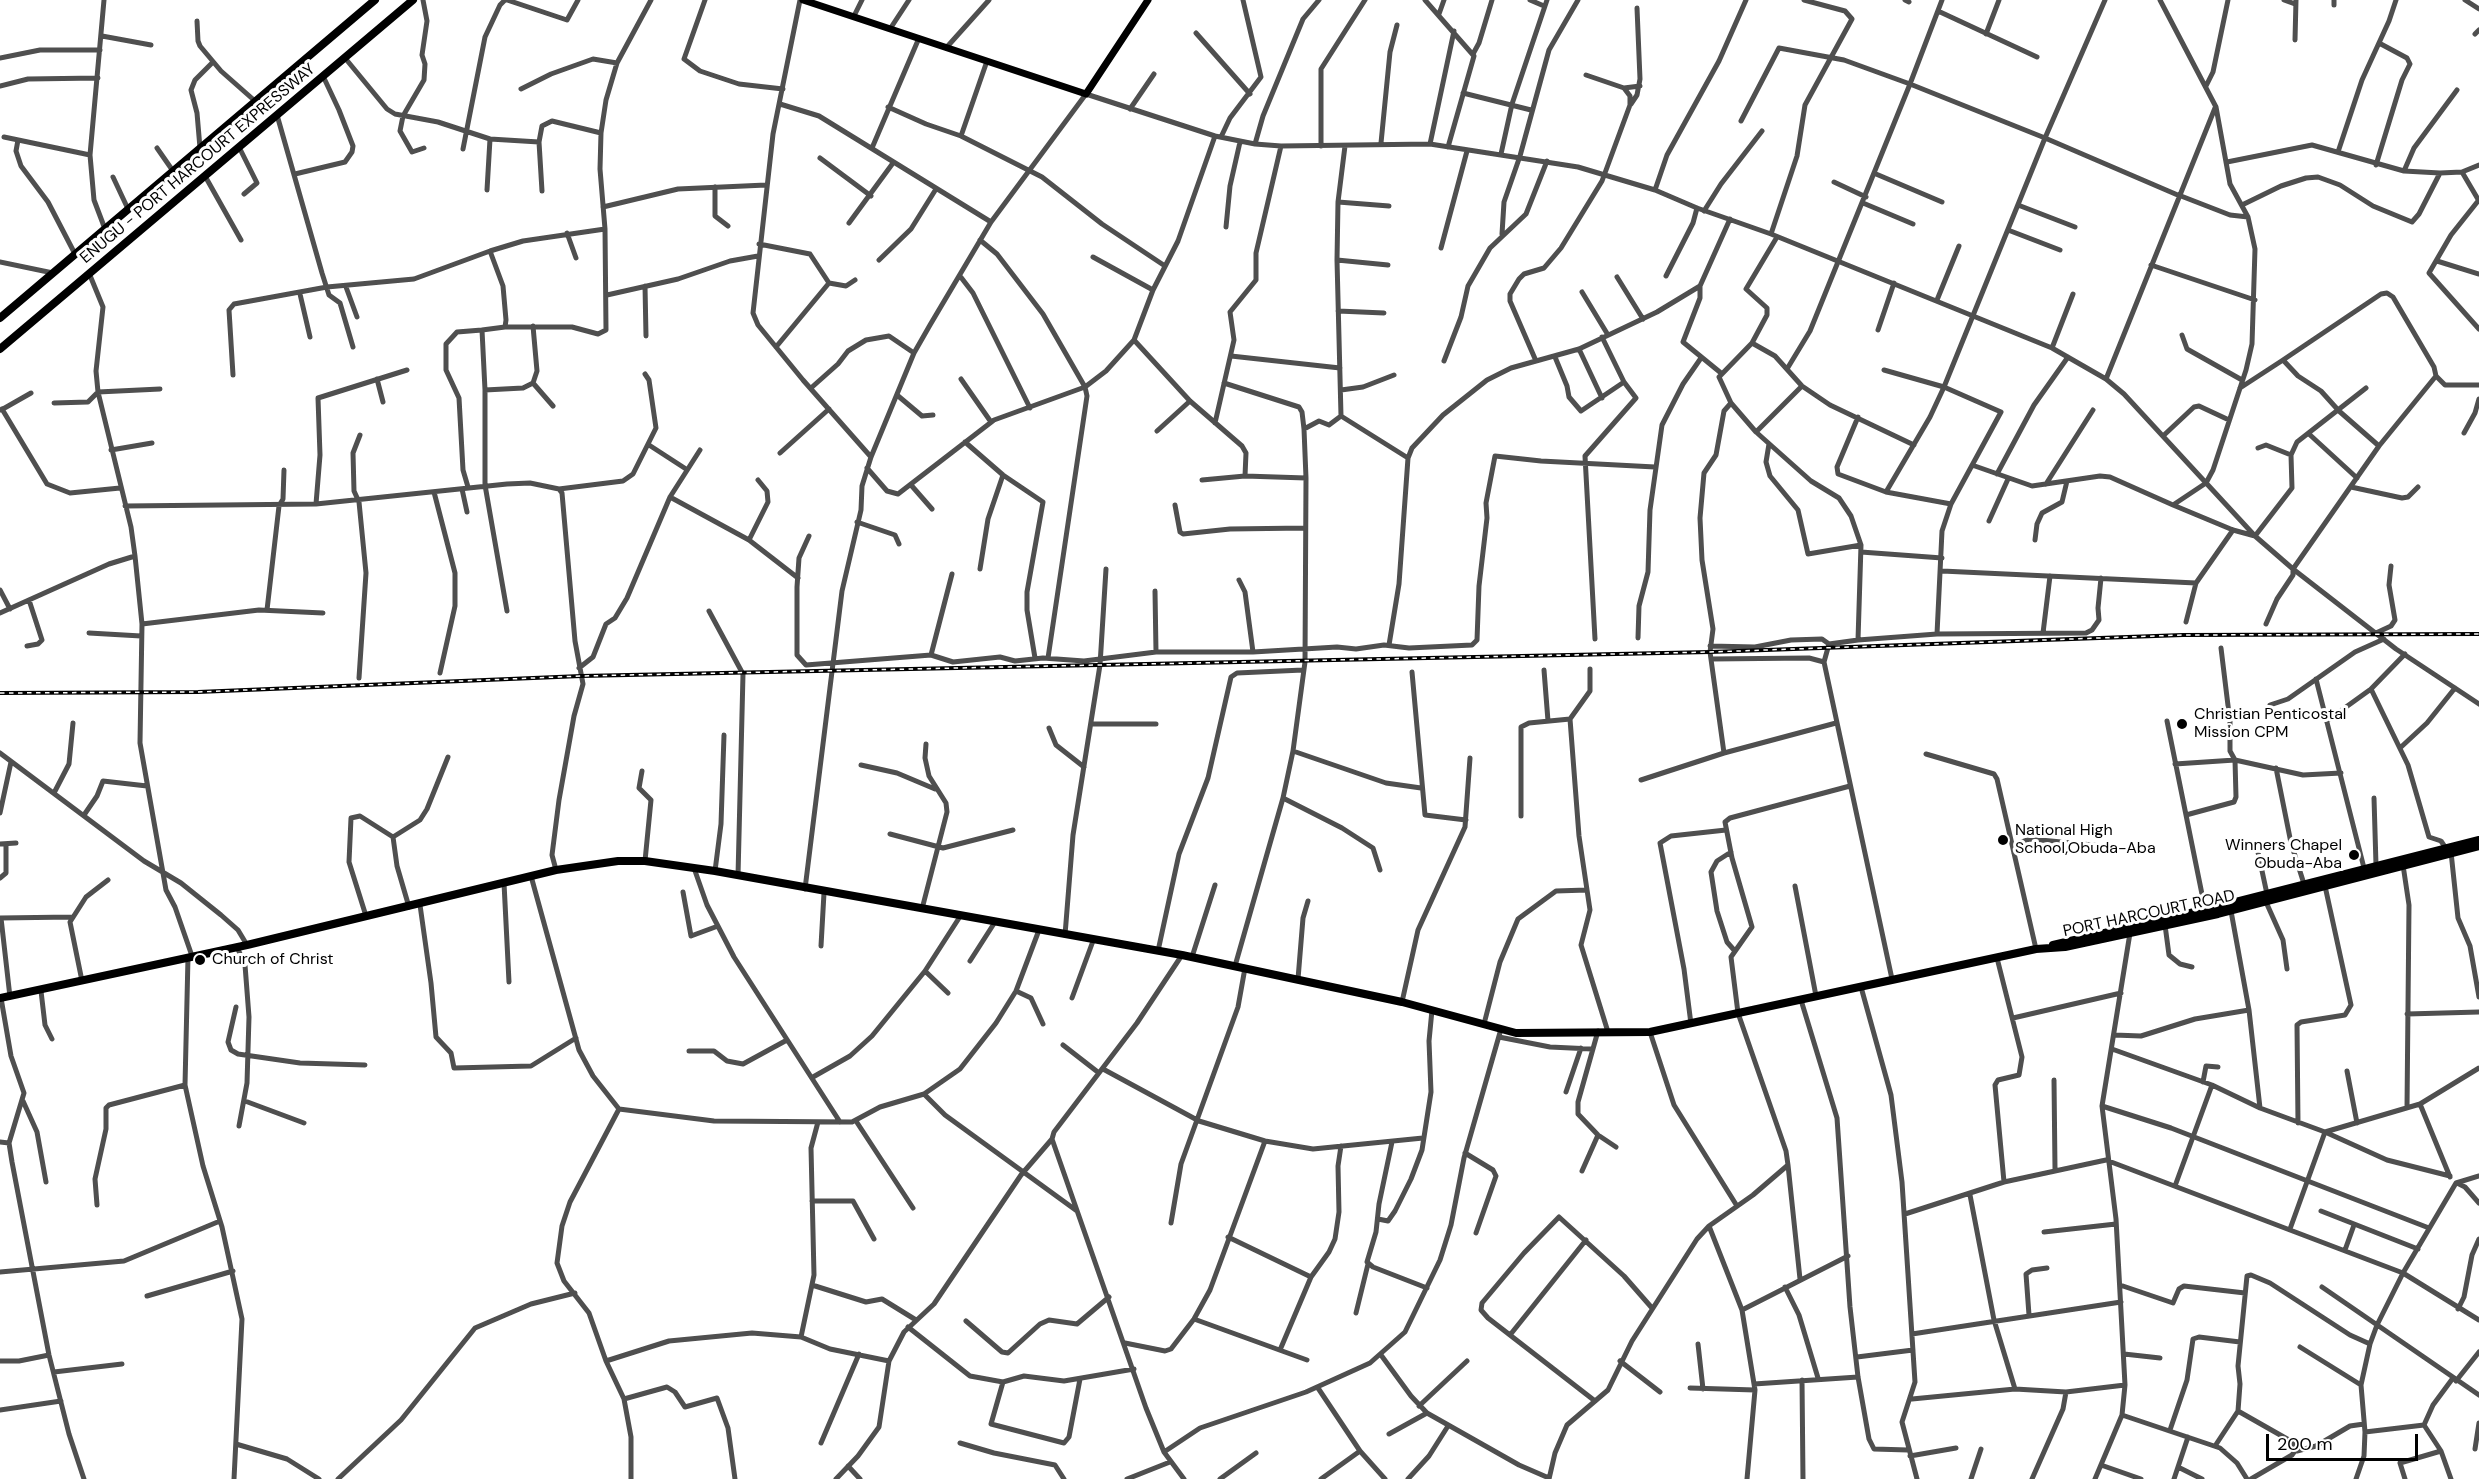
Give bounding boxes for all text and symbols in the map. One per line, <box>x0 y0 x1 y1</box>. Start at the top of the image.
street label: ENUGU - PORT HARCOURT EXPRESSWAY <box>77 60 319 268</box>
place label: Christian Penticostal Mission CPM <box>2194 705 2346 743</box>
marker: Christian Penticostal Mission CPM <box>2175 717 2189 731</box>
place label: National High School,Obuda-Aba <box>2015 821 2156 859</box>
marker: National High School,Obuda-Aba <box>1996 833 2010 847</box>
place label: Winners Chapel Obuda-Aba <box>2225 836 2342 874</box>
marker: Winners Chapel Obuda-Aba <box>2347 848 2361 862</box>
street label: PORT HARCOURT ROAD <box>2061 886 2237 942</box>
place label: Church of Christ <box>212 950 334 970</box>
marker: Church of Christ <box>193 953 207 967</box>
scale bar <box>2269 1422 2420 1460</box>
text: 200 m <box>2277 1432 2333 1456</box>

